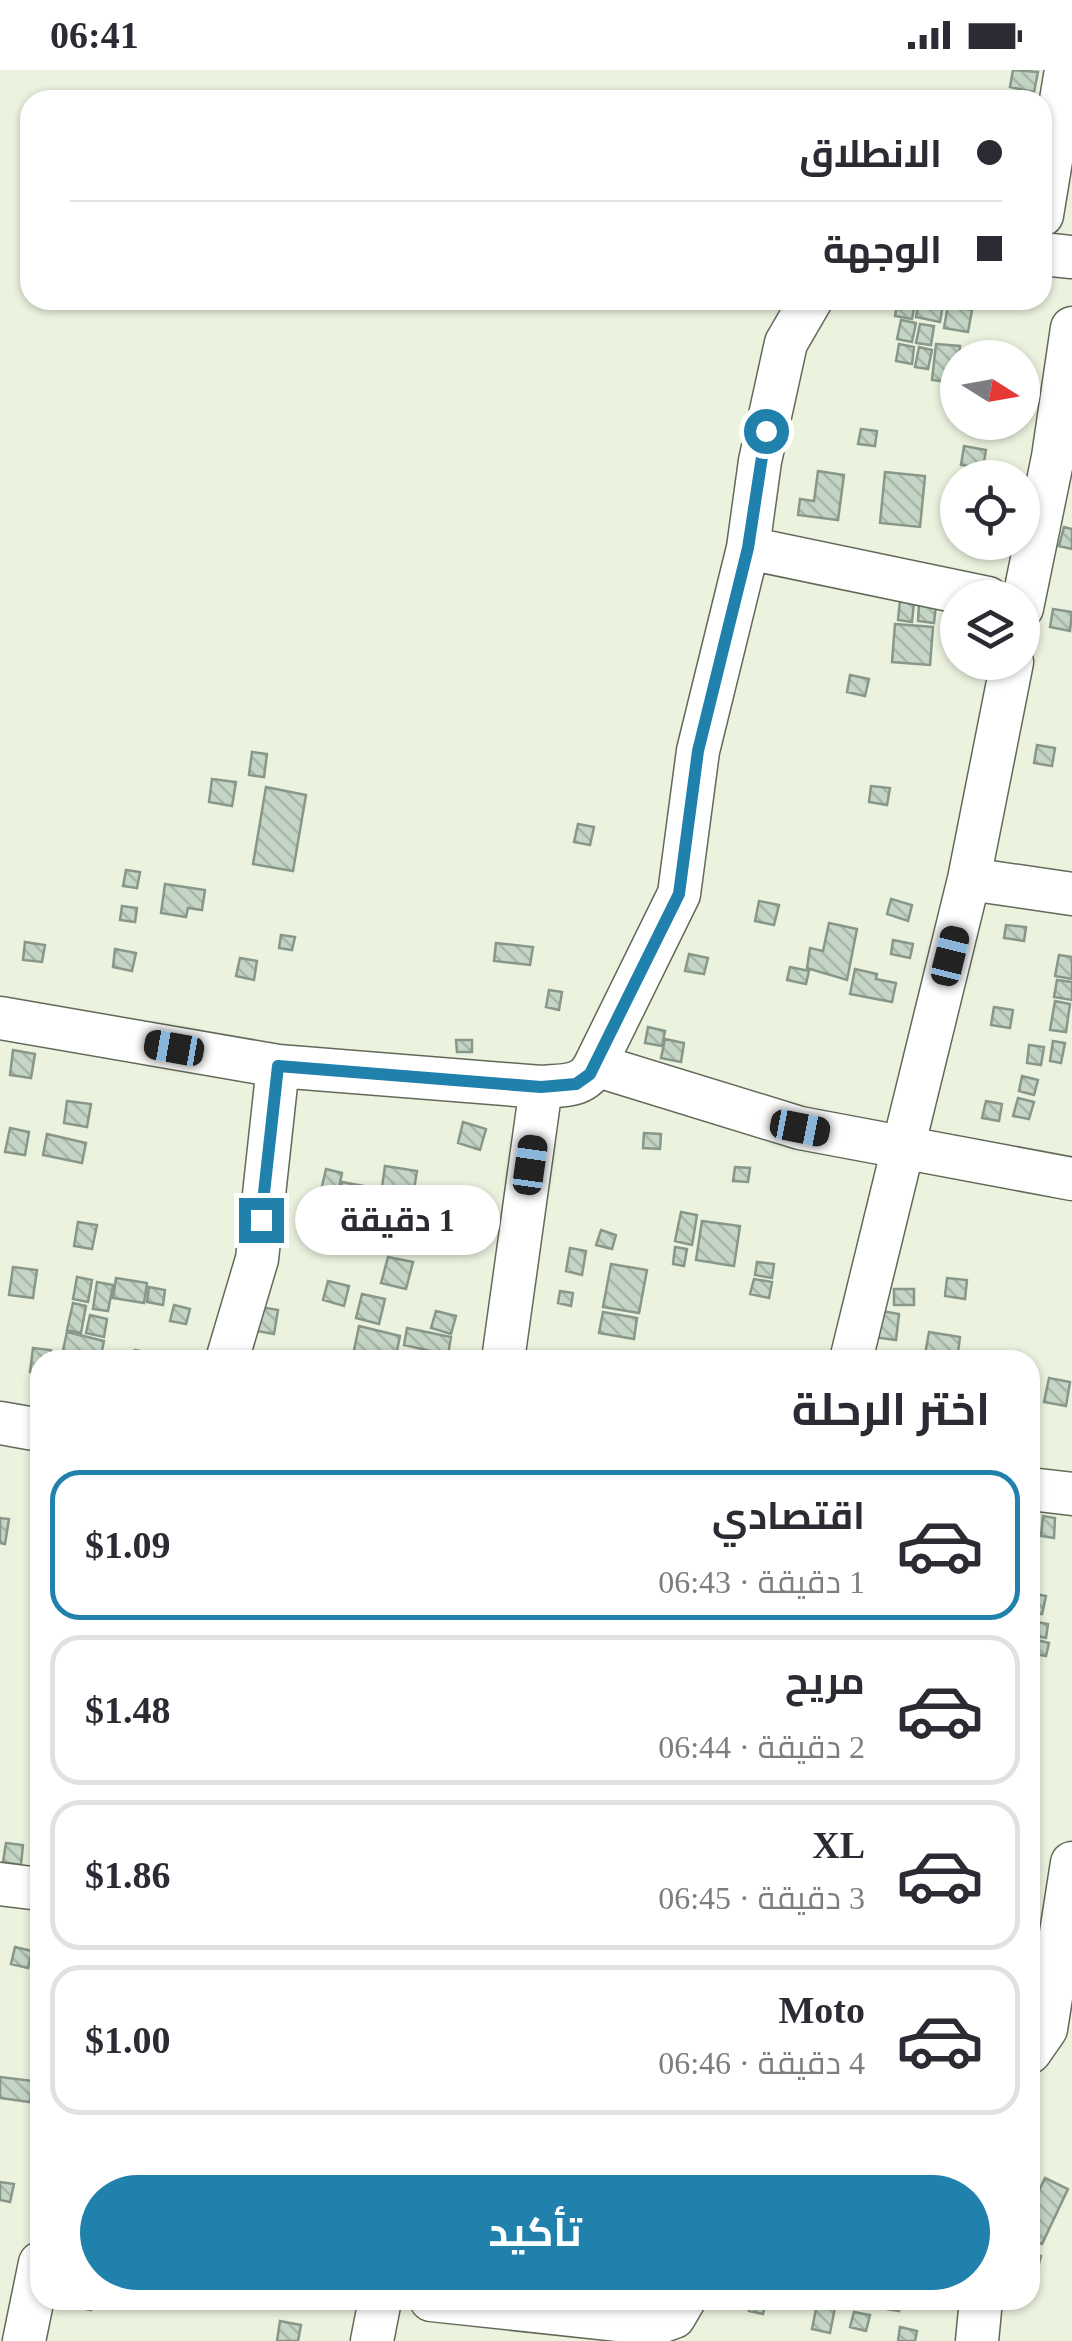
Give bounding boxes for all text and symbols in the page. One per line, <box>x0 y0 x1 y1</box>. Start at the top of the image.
text: 06:41 <box>50 14 139 56</box>
text: الانطلاق <box>799 133 942 175</box>
text: الوجهة <box>823 229 942 271</box>
north arrow <box>940 340 1040 440</box>
map controls <box>940 340 1040 680</box>
route start <box>744 409 789 454</box>
button: locate <box>940 460 1040 560</box>
button: layers <box>940 580 1040 680</box>
car <box>928 923 972 989</box>
car <box>142 1028 206 1068</box>
car <box>768 1108 832 1148</box>
car <box>511 1133 549 1197</box>
callout: 1 دقيقة <box>296 1185 501 1255</box>
route end <box>239 1198 284 1243</box>
text: 1 دقيقة <box>340 1202 455 1238</box>
text: اختر الرحلة <box>792 1385 990 1435</box>
text: اقتصادي <box>712 1495 865 1537</box>
icon: car <box>895 1500 985 1590</box>
text: $1.09 <box>85 1524 171 1566</box>
text: 1 دقيقة · 06:43 <box>658 1564 865 1600</box>
text: مريح <box>785 1660 865 1702</box>
icon: car <box>895 1665 985 1755</box>
text: $1.48 <box>85 1689 171 1731</box>
text: 2 دقيقة · 06:44 <box>658 1729 865 1765</box>
text: XL <box>812 1824 865 1866</box>
icon: car <box>895 1830 985 1920</box>
text: $1.86 <box>85 1854 171 1896</box>
text: 3 دقيقة · 06:45 <box>658 1880 865 1916</box>
text: Moto <box>778 1989 865 2031</box>
icon: car <box>895 1995 985 2085</box>
text: $1.00 <box>85 2019 171 2061</box>
text: 4 دقيقة · 06:46 <box>658 2045 865 2081</box>
button: تأكيد <box>80 2175 990 2290</box>

